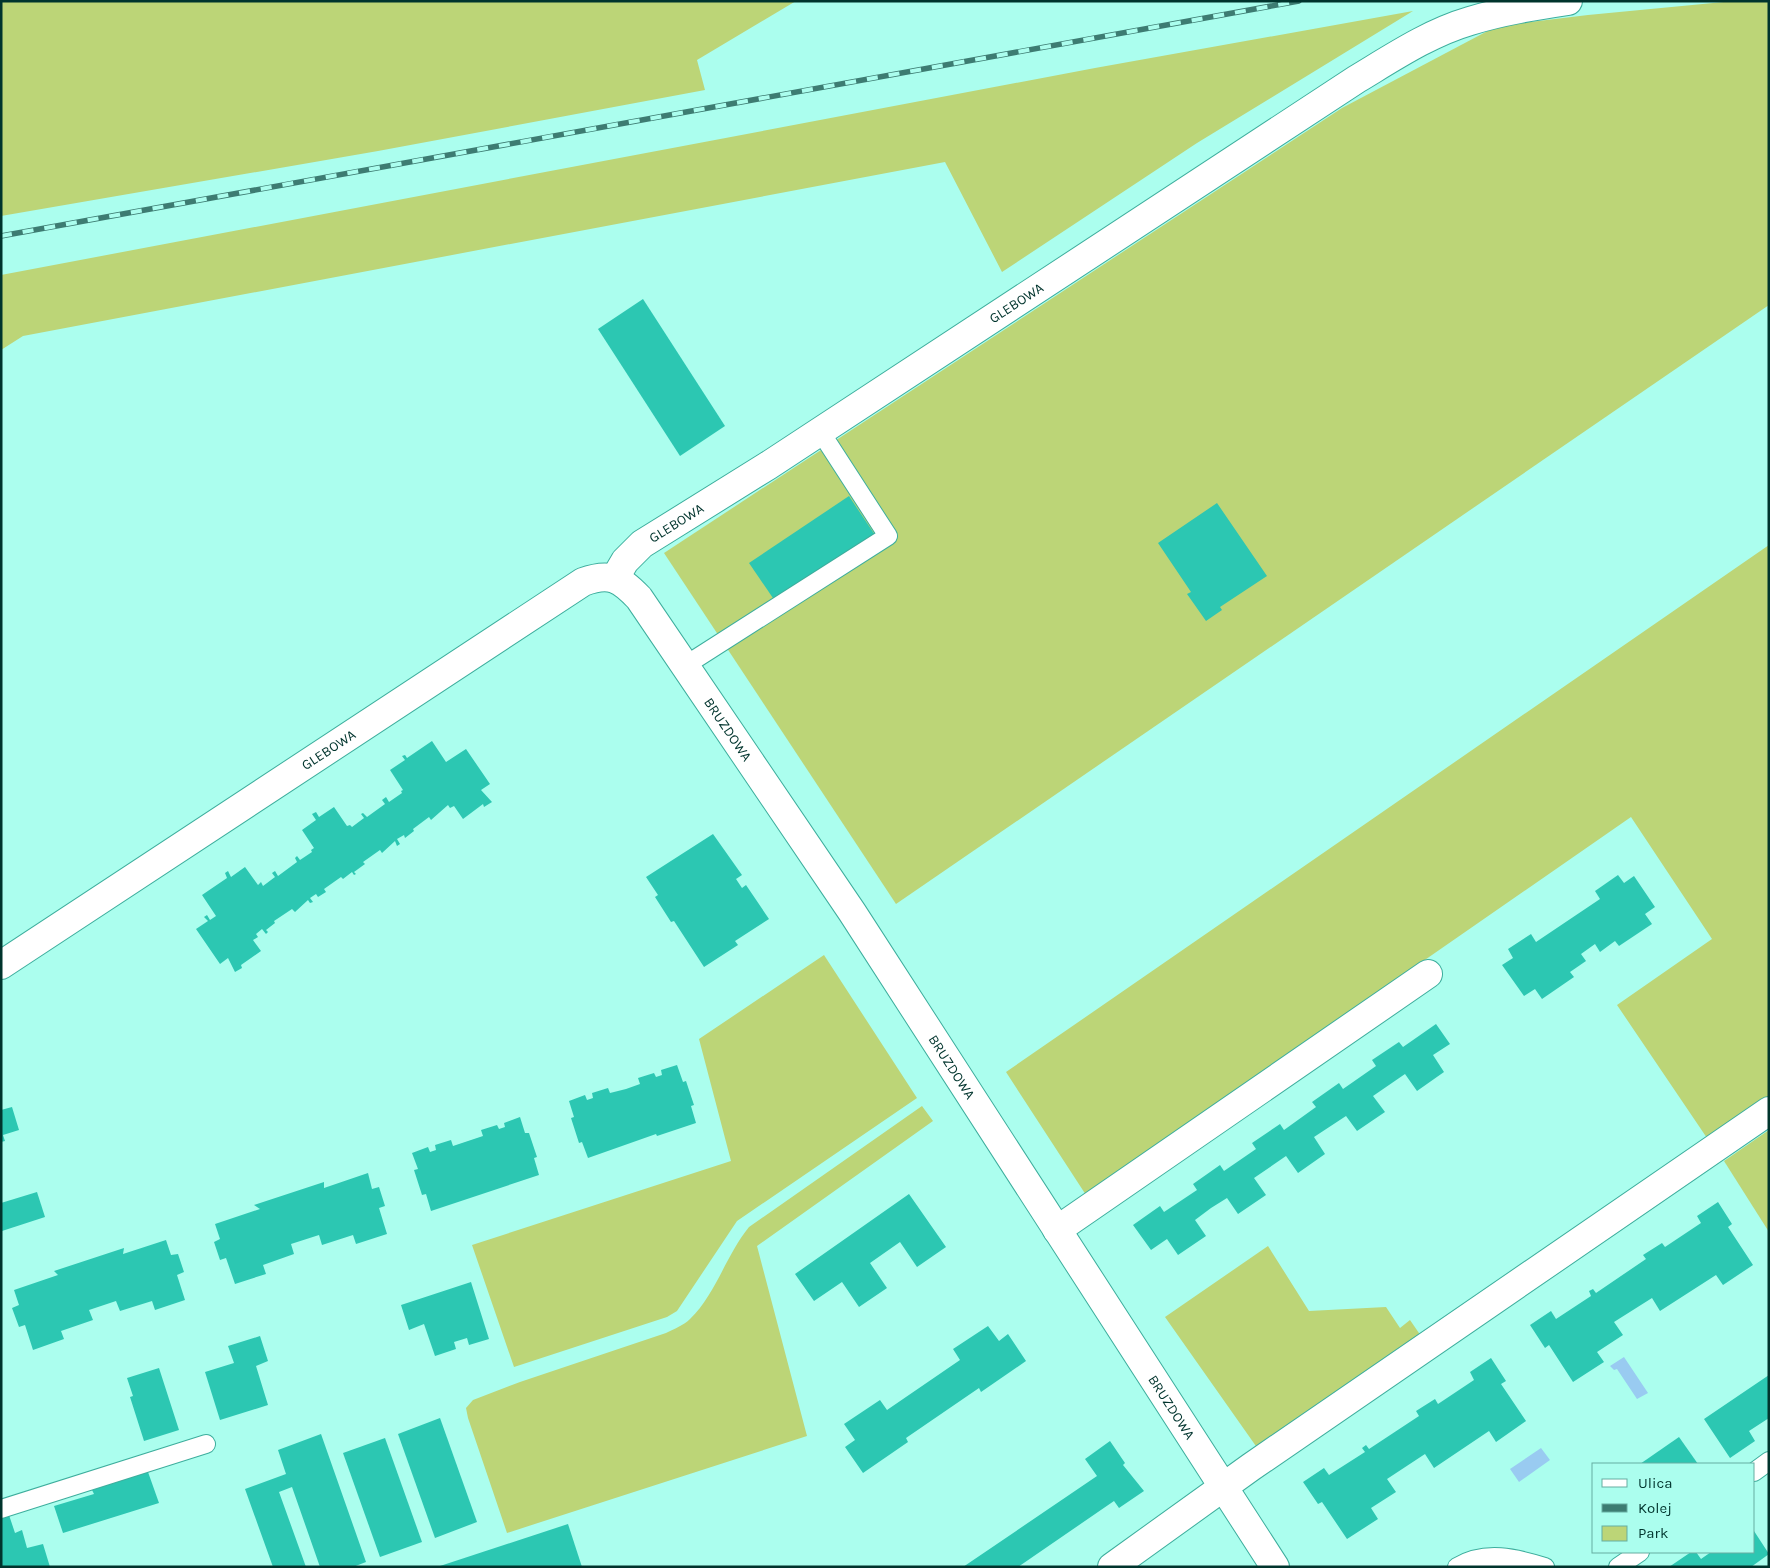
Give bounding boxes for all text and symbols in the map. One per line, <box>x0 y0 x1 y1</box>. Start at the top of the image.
street label: GLEBOWA <box>986 279 1046 327</box>
street label: GLEBOWA <box>646 499 707 546</box>
street label: BRUZDOWA <box>701 694 756 764</box>
street label: GLEBOWA <box>298 726 359 773</box>
street label: BRUZDOWA <box>925 1031 979 1102</box>
street label: BRUZDOWA <box>1145 1372 1199 1442</box>
legend <box>1592 1463 1755 1553</box>
text: Ulica <box>1638 1474 1672 1492</box>
text: Kolej <box>1638 1499 1672 1517</box>
text: Park <box>1638 1524 1668 1542</box>

